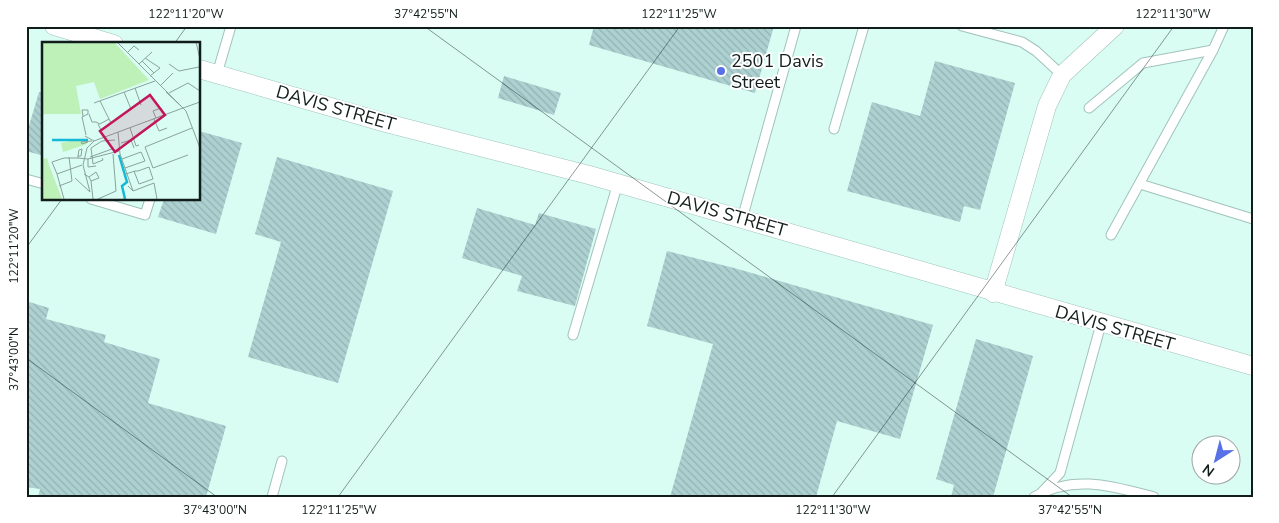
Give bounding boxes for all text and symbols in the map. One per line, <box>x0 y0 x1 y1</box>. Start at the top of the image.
text: 122°11'20"W <box>148 6 224 22</box>
text: 37°42'55"N <box>394 6 458 22</box>
text: 122°11'25"W <box>641 6 717 22</box>
text: 122°11'30"W <box>1135 6 1211 22</box>
inset map <box>42 42 200 200</box>
place label: 2501 Davis Street <box>731 49 824 94</box>
marker: 2501 Davis Street <box>715 65 727 77</box>
street label: DAVIS STREET <box>273 79 399 137</box>
street label: DAVIS STREET <box>664 185 790 243</box>
text: 122°11'20"W <box>6 208 22 284</box>
street label: DAVIS STREET <box>1052 299 1178 357</box>
text: 37°43'00"N <box>6 327 22 391</box>
north arrow <box>1192 436 1242 486</box>
text: N <box>1199 459 1218 481</box>
text: 37°43'00"N <box>183 502 247 518</box>
text: 122°11'25"W <box>301 502 377 518</box>
text: 122°11'30"W <box>795 502 871 518</box>
text: 37°42'55"N <box>1038 502 1102 518</box>

